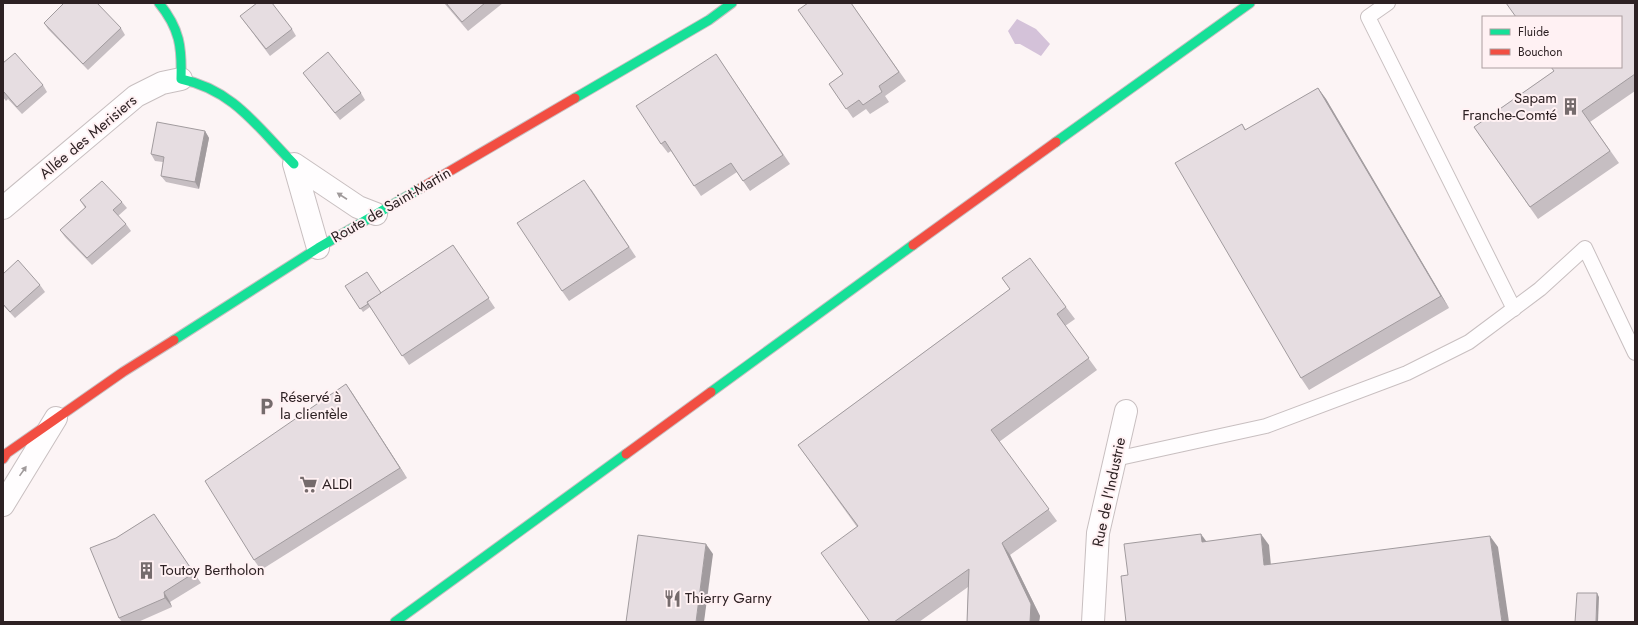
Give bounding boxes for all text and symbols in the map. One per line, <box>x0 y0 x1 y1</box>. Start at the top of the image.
legend <box>1482 16 1622 68</box>
text: Fluide <box>1518 23 1549 41</box>
text: Bouchon <box>1518 43 1562 61</box>
place label: Sapam Franche-Comté <box>1462 87 1557 126</box>
street label: Allée des Merisiers <box>34 90 142 184</box>
building icon: Sapam Franche-Comté <box>1560 97 1580 117</box>
street label: Route de Saint-Martin <box>327 162 455 248</box>
one-way arrow <box>337 192 347 200</box>
place label: Réservé à la clientèle <box>280 386 348 425</box>
parking icon: Réservé à la clientèle <box>257 396 277 416</box>
street label: Rue de l'Industrie <box>1087 435 1131 549</box>
one-way arrow <box>19 466 27 477</box>
place label: ALDI <box>322 473 353 495</box>
supermarket icon: ALDI <box>299 474 319 494</box>
place label: Toutoy Bertholon <box>160 559 265 581</box>
building icon: Toutoy Bertholon <box>137 560 157 580</box>
place label: Thierry Garny <box>685 587 772 609</box>
restaurant icon: Thierry Garny <box>662 588 682 608</box>

